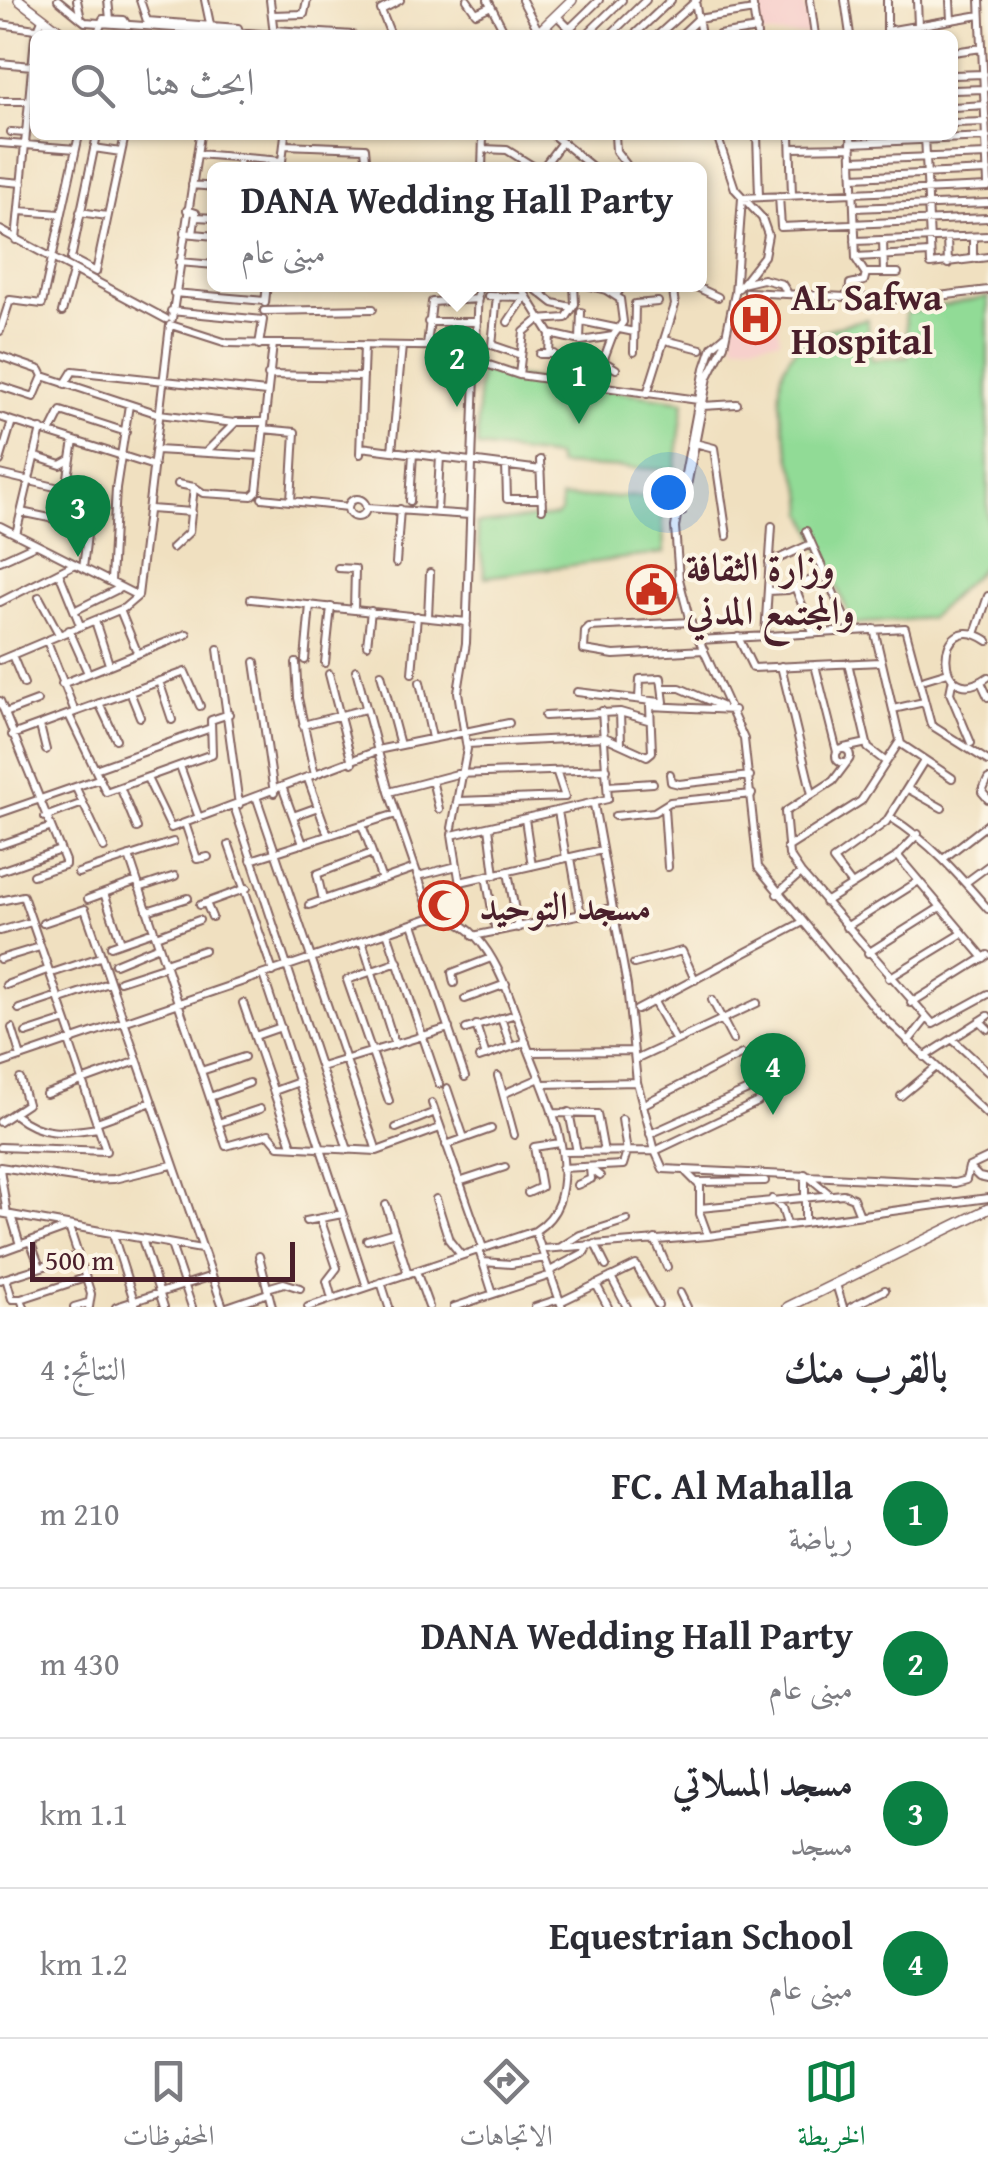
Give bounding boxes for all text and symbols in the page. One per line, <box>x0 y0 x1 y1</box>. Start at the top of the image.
search box <box>30 30 958 140</box>
text: ابحث هنا <box>145 53 255 109</box>
icon: search <box>65 58 120 113</box>
popup <box>207 162 707 292</box>
text: DANA Wedding Hall Party <box>241 171 673 227</box>
text: مبنى عام <box>241 228 326 275</box>
place label: AL Safwa Hospital <box>791 268 943 368</box>
hospital icon: AL Safwa Hospital <box>730 293 782 345</box>
pin: 2 <box>424 324 490 407</box>
pin: 1 <box>546 342 612 424</box>
your location <box>643 467 694 518</box>
pin: 3 <box>46 474 110 557</box>
place label: وزارة الثقافة والمجتمع المدني <box>685 538 855 647</box>
public building icon: وزارة الثقافة والمجتمع المدني <box>625 563 677 615</box>
place label: مسجد التوحيد <box>479 877 651 933</box>
mosque icon: مسجد التوحيد <box>418 880 470 932</box>
pin: 4 <box>740 1032 806 1115</box>
scale bar <box>30 1237 295 1282</box>
text: 500 m <box>45 1239 114 1280</box>
text: بالقرب منك <box>784 1336 948 1397</box>
text: النتائج: 4 <box>40 1345 126 1392</box>
text: FC. Al Mahalla <box>611 1457 853 1513</box>
text: 210 m <box>40 1490 119 1537</box>
text: 1 <box>907 1490 924 1537</box>
text: رياضة <box>788 1514 853 1561</box>
text: DANA Wedding Hall Party <box>421 1607 853 1663</box>
text: 430 m <box>40 1640 119 1687</box>
text: 2 <box>907 1640 924 1687</box>
text: مبنى عام <box>768 1664 853 1711</box>
text: مسجد المسلاتي <box>673 1753 853 1809</box>
text: 1.1 km <box>40 1790 128 1837</box>
text: 3 <box>907 1790 924 1837</box>
text: مسجد <box>790 1820 853 1867</box>
text: Equestrian School <box>549 1907 853 1963</box>
text: 1.2 km <box>40 1940 128 1987</box>
text: 4 <box>907 1940 924 1987</box>
text: مبنى عام <box>768 1964 853 2011</box>
tab: المحفوظات <box>122 2054 215 2163</box>
tab: الاتجاهات <box>459 2054 553 2163</box>
tab: الخريطة <box>798 2054 866 2163</box>

